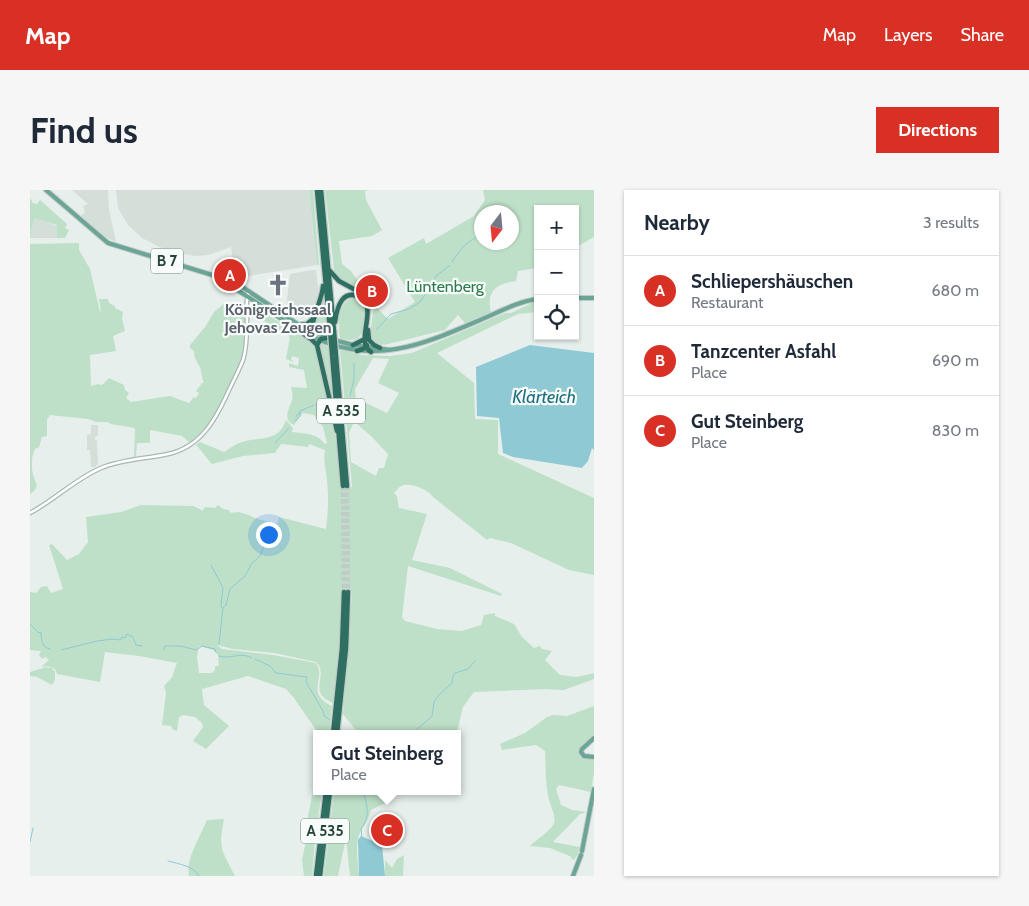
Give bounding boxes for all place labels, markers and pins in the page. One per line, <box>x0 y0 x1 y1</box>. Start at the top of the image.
pin: A <box>214 256 246 294</box>
church icon: Königreichssaal Jehovas Zeugen <box>265 272 291 298</box>
pin: B <box>356 272 388 310</box>
place label: Königreichssaal Jehovas Zeugen <box>223 300 332 337</box>
pin: C <box>371 811 403 849</box>

